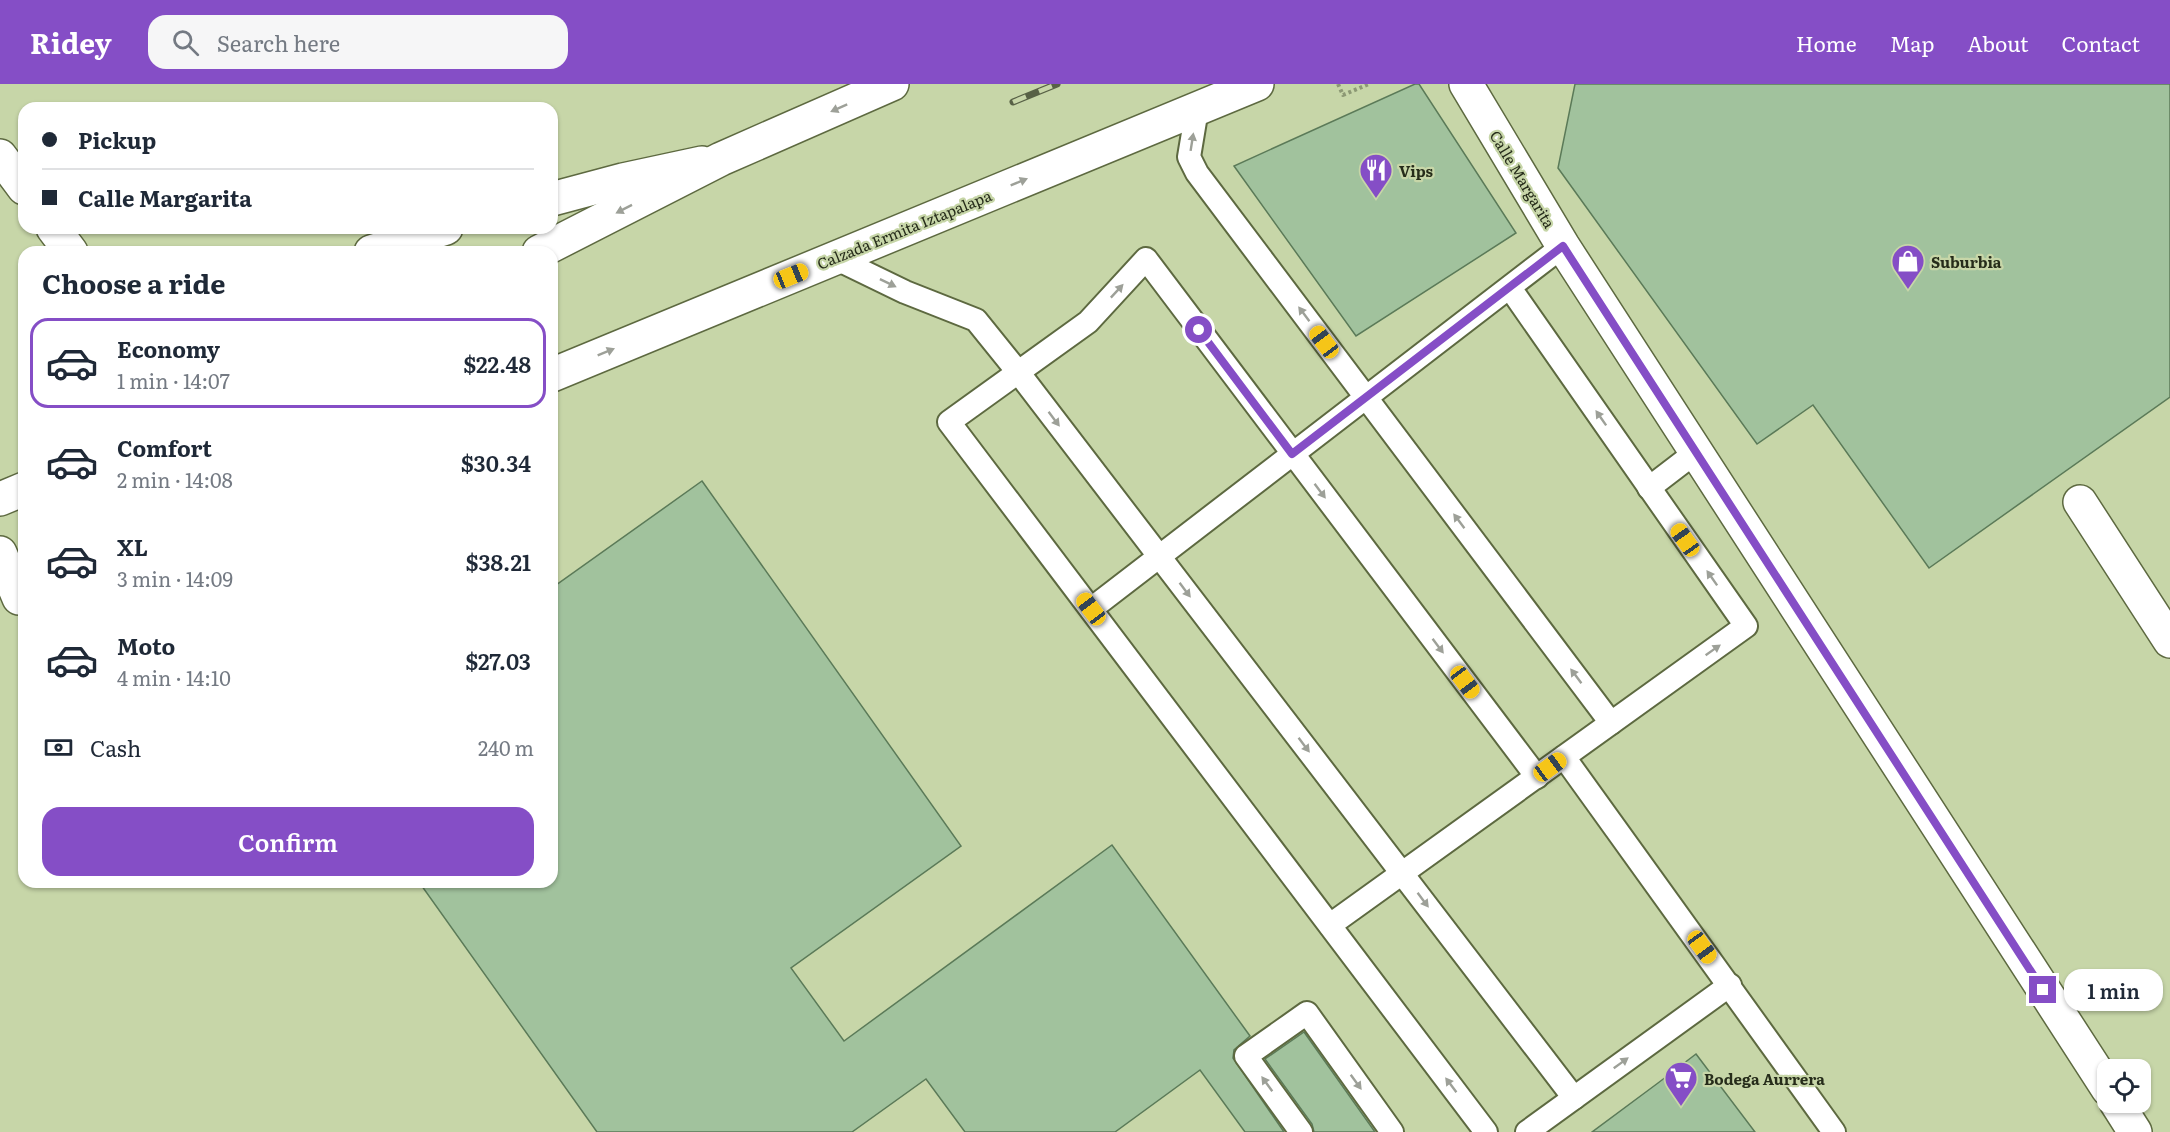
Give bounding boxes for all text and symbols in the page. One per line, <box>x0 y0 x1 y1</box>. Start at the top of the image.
search box <box>148 15 568 69</box>
text: Ridey <box>30 21 112 63</box>
icon: search <box>169 26 202 59</box>
text: Search here <box>217 26 340 59</box>
text: Home <box>1796 27 1857 58</box>
text: Map <box>1890 27 1934 58</box>
text: About <box>1967 27 2029 58</box>
text: Contact <box>2062 27 2140 58</box>
one-way arrow <box>830 103 847 112</box>
text: Pickup <box>78 123 156 156</box>
street label: Calle Margarita <box>1485 126 1562 233</box>
one-way arrow <box>1187 132 1196 151</box>
restaurant icon: Vips <box>1358 152 1394 199</box>
place label: Vips <box>1399 159 1434 182</box>
one-way arrow <box>1011 177 1029 187</box>
text: Calle Margarita <box>78 181 252 214</box>
street label: Calzada Ermita Iztapalapa <box>813 183 996 275</box>
one-way arrow <box>616 204 633 213</box>
shop icon: Suburbia <box>1890 243 1926 290</box>
place label: Suburbia <box>1931 250 2002 273</box>
car <box>771 261 811 291</box>
text: Choose a ride <box>42 262 225 302</box>
one-way arrow <box>879 279 896 288</box>
one-way arrow <box>1110 284 1123 299</box>
one-way arrow <box>1298 307 1310 322</box>
route start <box>1185 316 1212 343</box>
car <box>1306 322 1342 362</box>
text: Economy <box>117 332 220 365</box>
icon: car <box>45 336 99 390</box>
text: $22.48 <box>463 347 531 380</box>
one-way arrow <box>597 347 615 356</box>
text: 1 min · 14:07 <box>117 365 230 395</box>
one-way arrow <box>1048 410 1060 426</box>
one-way arrow <box>1595 411 1607 427</box>
text: Comfort <box>117 431 212 464</box>
icon: car <box>45 435 99 489</box>
text: $30.34 <box>461 446 531 479</box>
text: 2 min · 14:08 <box>117 464 233 494</box>
one-way arrow <box>1314 482 1326 498</box>
one-way arrow <box>1453 513 1465 528</box>
car <box>1667 520 1703 560</box>
text: XL <box>117 530 148 563</box>
icon: car <box>45 534 99 588</box>
text: $38.21 <box>466 545 531 578</box>
text: 3 min · 14:09 <box>117 563 233 593</box>
one-way arrow <box>1706 571 1718 587</box>
one-way arrow <box>1179 583 1191 598</box>
car <box>1073 589 1109 629</box>
text: Moto <box>117 629 175 662</box>
icon: car <box>45 633 99 687</box>
one-way arrow <box>1431 639 1443 654</box>
text: $27.03 <box>465 644 531 677</box>
one-way arrow <box>1705 644 1721 656</box>
text: 4 min · 14:10 <box>117 662 231 692</box>
car <box>1447 662 1483 702</box>
one-way arrow <box>1570 669 1582 685</box>
icon: cash <box>42 731 75 764</box>
text: Cash <box>90 731 141 764</box>
text: 240 m <box>478 732 534 762</box>
one-way arrow <box>1298 737 1310 753</box>
car <box>1530 749 1570 785</box>
button: Confirm <box>42 807 534 876</box>
one-way arrow <box>1416 892 1428 907</box>
car <box>1684 927 1720 967</box>
callout: 1 min <box>2064 969 2163 1011</box>
text: 1 min <box>2087 975 2140 1005</box>
route end <box>2029 976 2056 1003</box>
one-way arrow <box>1614 1058 1629 1070</box>
map controls <box>2097 1059 2151 1113</box>
button: locate <box>2097 1059 2151 1113</box>
supermarket icon: Bodega Aurrera <box>1663 1060 1699 1107</box>
place label: Bodega Aurrera <box>1704 1067 1825 1090</box>
one-way arrow <box>1350 1074 1361 1090</box>
one-way arrow <box>1261 1077 1273 1093</box>
one-way arrow <box>1445 1078 1457 1094</box>

